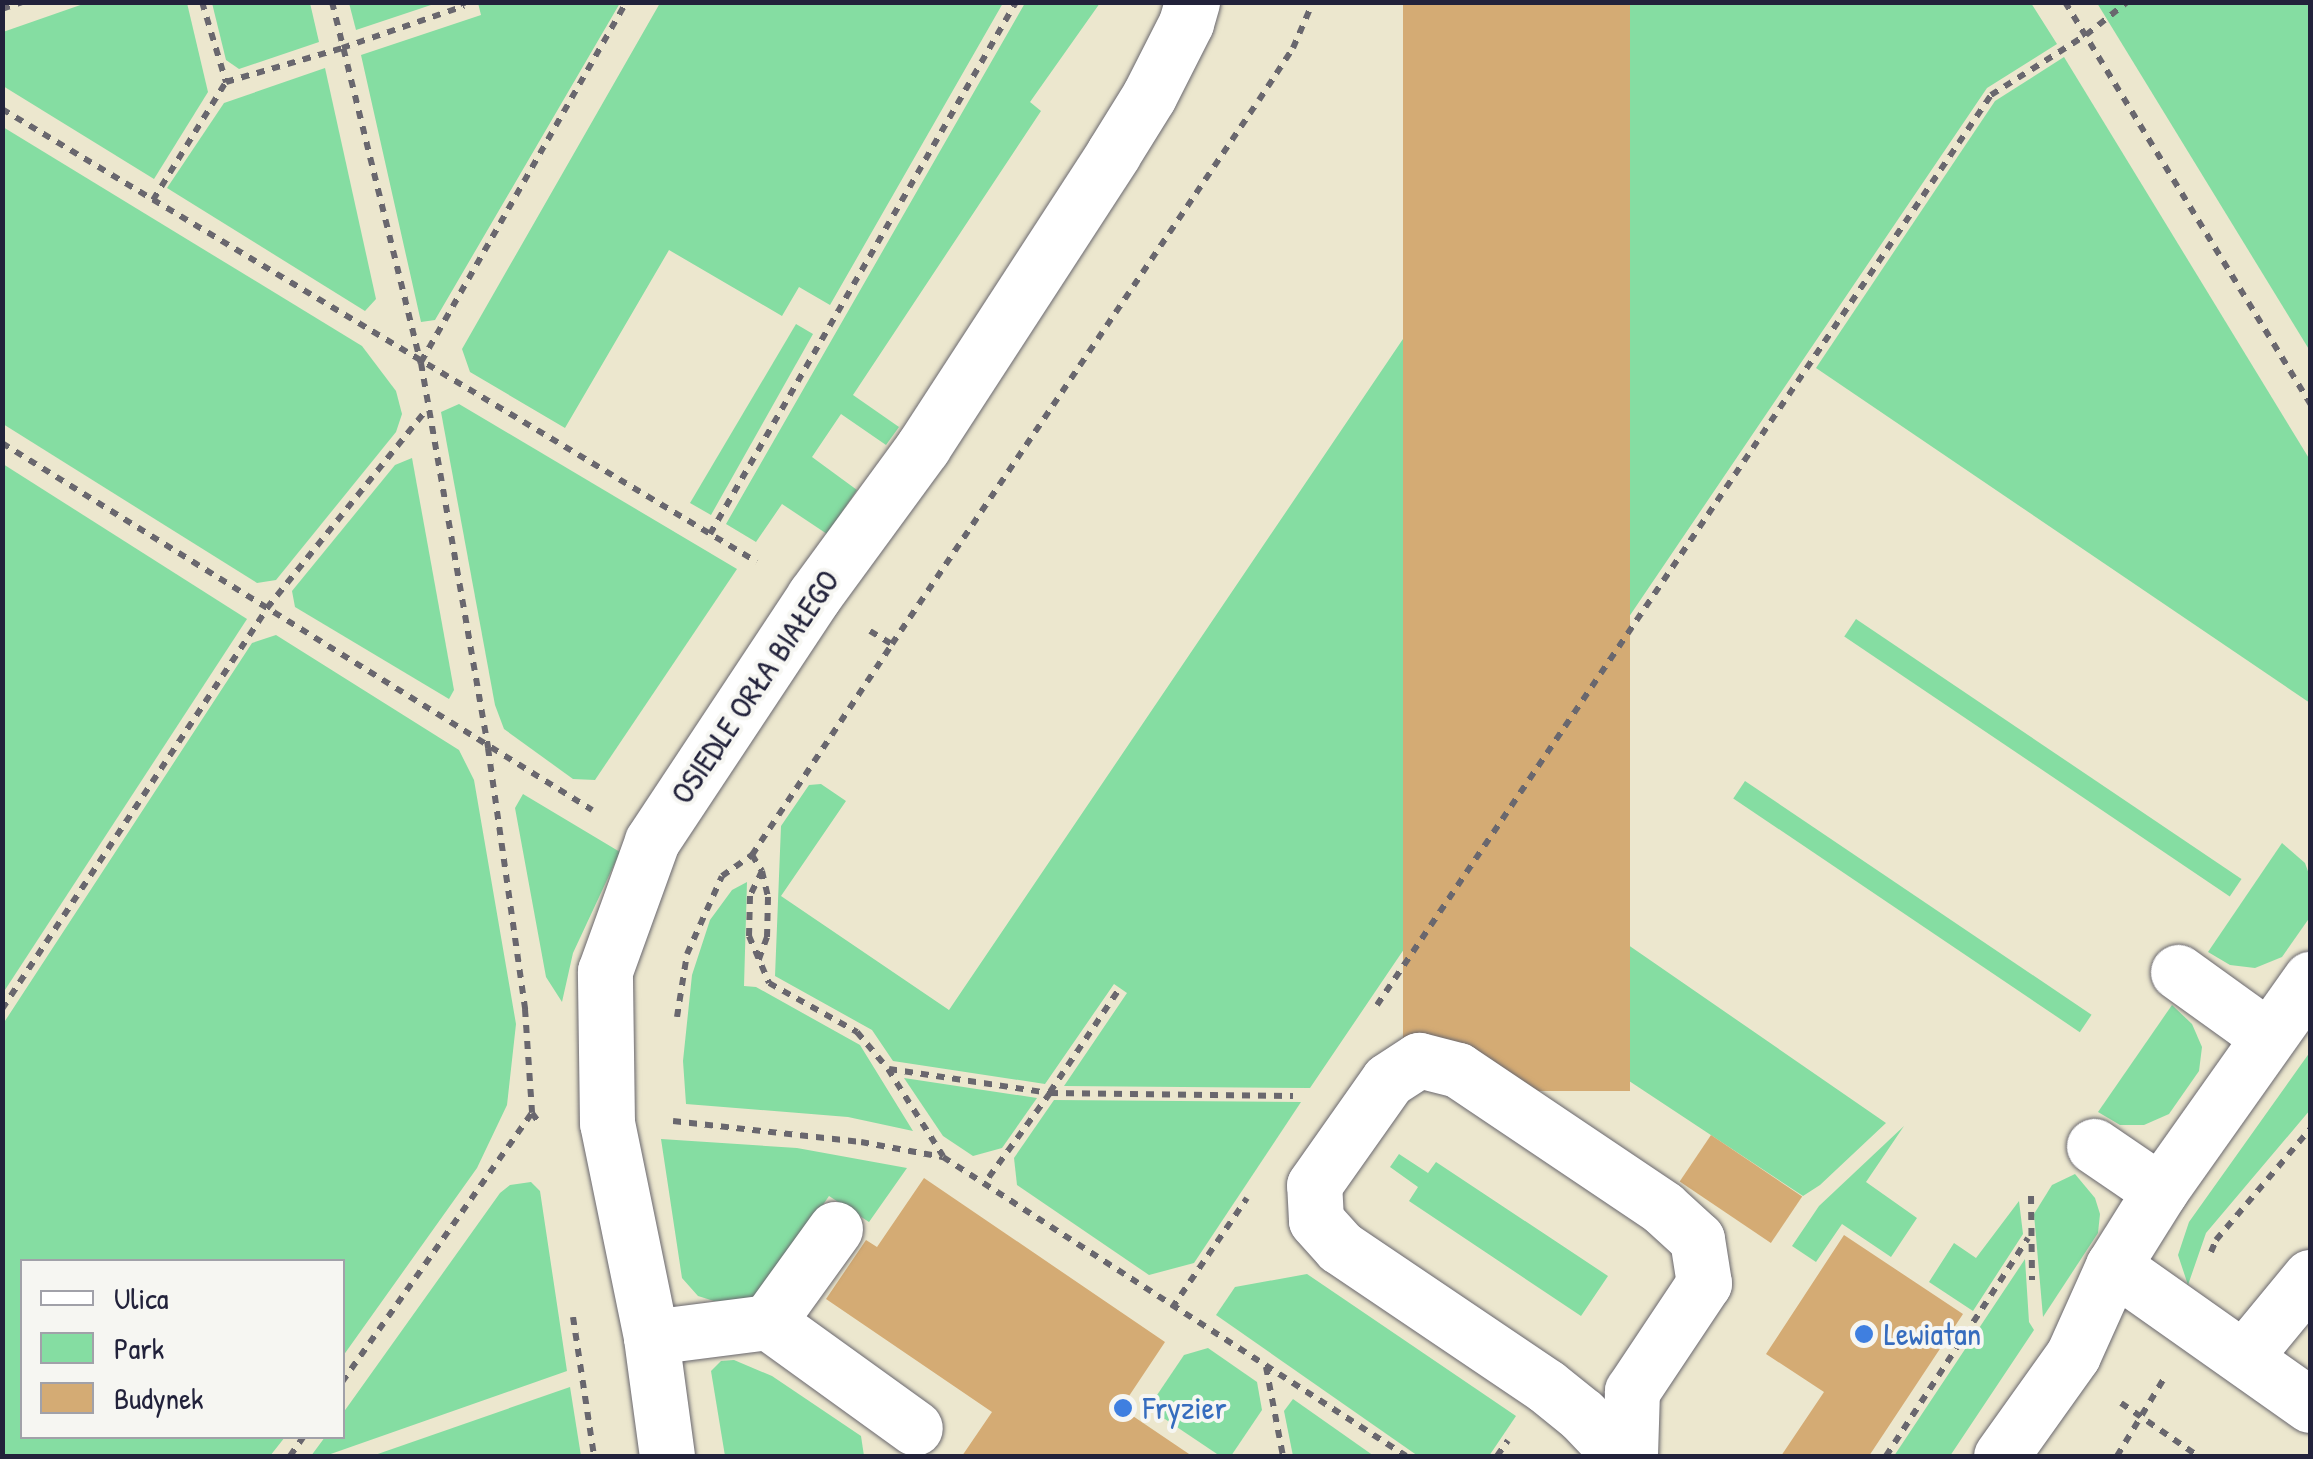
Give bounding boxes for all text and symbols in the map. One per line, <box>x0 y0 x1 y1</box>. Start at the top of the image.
street label: OSIEDLE ORŁA BIAŁEGO <box>663 563 847 811</box>
legend <box>20 1259 345 1439</box>
text: Ulica <box>114 1278 169 1318</box>
place label: Lewiatan <box>1884 1315 1981 1353</box>
marker: Lewiatan <box>1853 1323 1875 1345</box>
text: Park <box>114 1328 164 1368</box>
text: Budynek <box>114 1378 204 1418</box>
place label: Fryzier <box>1143 1389 1227 1427</box>
marker: Fryzier <box>1112 1397 1134 1419</box>

